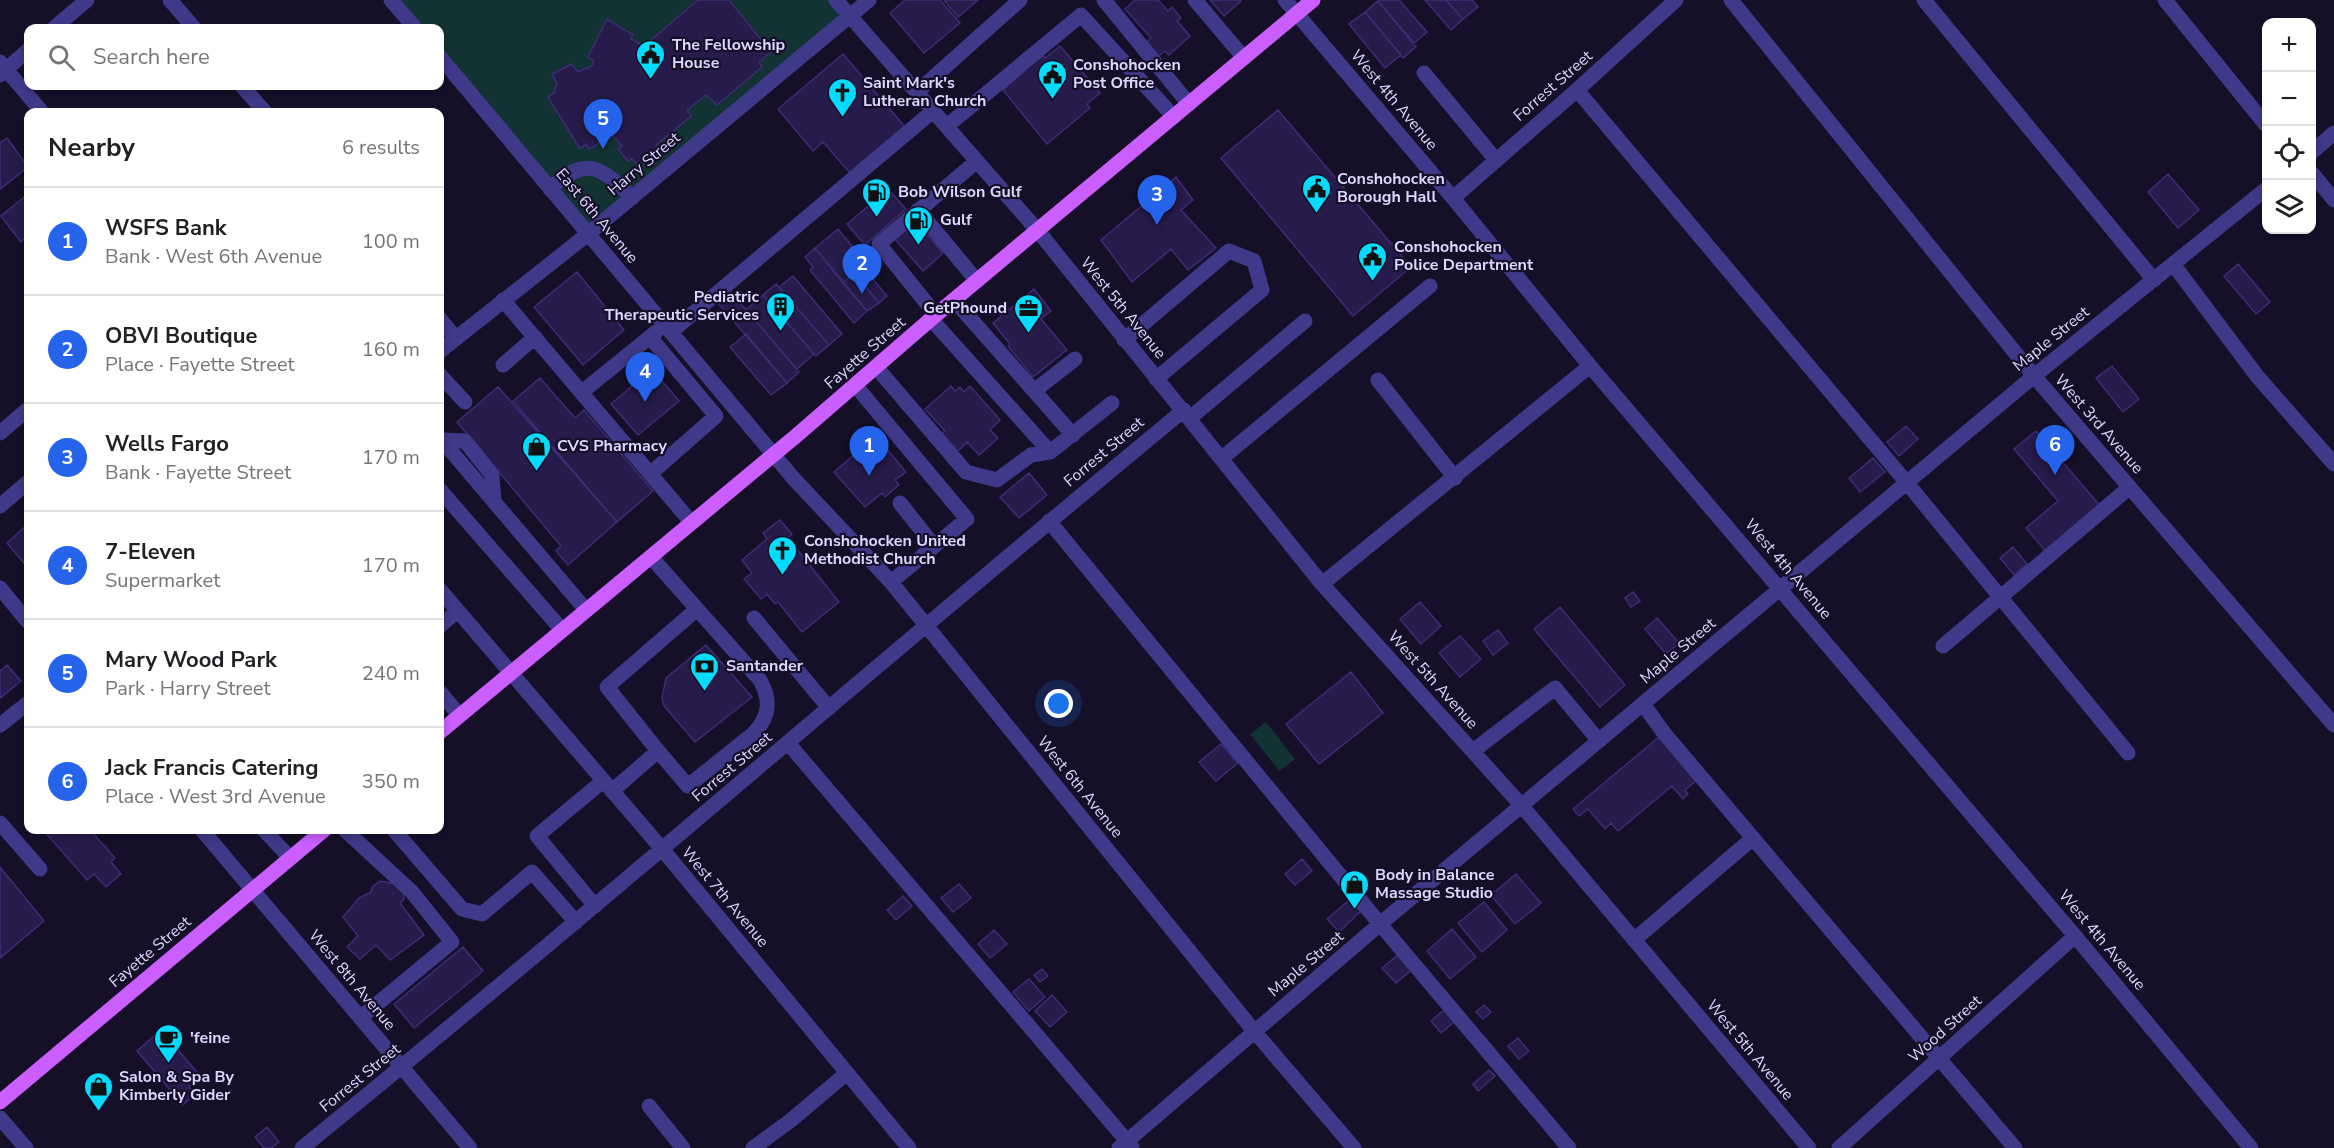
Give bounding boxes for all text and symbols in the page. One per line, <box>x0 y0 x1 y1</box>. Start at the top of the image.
map controls <box>2262 18 2316 234</box>
button: + <box>2262 18 2316 72</box>
search box <box>24 24 444 90</box>
place label: The Fellowship House <box>672 34 785 74</box>
public building icon: The Fellowship House <box>635 38 667 80</box>
icon: search <box>45 41 78 74</box>
text: Search here <box>93 42 210 72</box>
street label: West 4th Avenue <box>1345 45 1443 155</box>
street label: Forrest Street <box>1509 45 1598 127</box>
place label: Conshohocken Post Office <box>1073 54 1181 94</box>
public building icon: Conshohocken Post Office <box>1036 58 1068 100</box>
place label: Saint Mark's Lutheran Church <box>863 72 986 112</box>
button: − <box>2262 72 2316 126</box>
church icon: Saint Mark's Lutheran Church <box>826 76 858 118</box>
pin: 5 <box>584 100 622 149</box>
button: locate <box>2262 126 2316 180</box>
street label: Harry Street <box>603 127 685 201</box>
text: Nearby <box>48 130 135 165</box>
text: 6 results <box>342 134 420 161</box>
street label: East 6th Avenue <box>551 164 643 268</box>
place label: Conshohocken Borough Hall <box>1337 168 1445 208</box>
public building icon: Conshohocken Borough Hall <box>1300 172 1332 214</box>
fuel station icon: Bob Wilson Gulf <box>861 176 893 218</box>
pin: 3 <box>1138 176 1176 225</box>
button: layers <box>2262 180 2316 234</box>
place label: Bob Wilson Gulf <box>898 181 1023 203</box>
fuel station icon: Gulf <box>903 204 935 246</box>
place label: Gulf <box>940 209 973 231</box>
text: WSFS Bank <box>105 213 227 243</box>
text: 1 <box>62 228 74 255</box>
text: 100 m <box>362 228 420 255</box>
place label: Conshohocken Police Department <box>1394 236 1534 276</box>
public building icon: Conshohocken Police Department <box>1357 240 1389 282</box>
text: Bank · West 6th Avenue <box>105 243 322 270</box>
pin: 2 <box>842 244 882 294</box>
street label: West 5th Avenue <box>1075 252 1171 364</box>
place label: Pediatric Therapeutic Services <box>605 286 759 326</box>
building icon: Pediatric Therapeutic Services <box>764 290 796 332</box>
office icon: GetPhound <box>1012 292 1044 334</box>
place label: GetPhound <box>923 297 1007 319</box>
street label: Maple Street <box>2008 301 2094 377</box>
street label: Fayette Street <box>820 311 910 394</box>
text: OBVI Boutique <box>105 321 257 351</box>
text: 2 <box>62 336 74 363</box>
text: 160 m <box>362 336 420 363</box>
text: Place · Fayette Street <box>105 351 295 378</box>
pin: 4 <box>626 352 664 402</box>
street label: West 3rd Avenue <box>2049 369 2149 479</box>
street label: Forrest Street <box>1059 412 1149 492</box>
pin: 1 <box>850 426 888 476</box>
pin: 6 <box>2036 426 2074 475</box>
text: Wells Fargo <box>105 429 229 459</box>
shop icon: CVS Pharmacy <box>520 430 552 472</box>
place label: CVS Pharmacy <box>557 435 667 457</box>
text: 3 <box>62 444 74 471</box>
text: 170 m <box>362 444 420 471</box>
text: Bank · Fayette Street <box>105 459 291 486</box>
street label: West 4th Avenue <box>1739 514 1837 624</box>
place label: Conshohocken United Methodist Church <box>804 530 966 570</box>
church icon: Conshohocken United Methodist Church <box>767 534 799 576</box>
text: 7-Eleven <box>105 537 196 567</box>
text: 4 <box>62 552 74 579</box>
text: 170 m <box>362 552 420 579</box>
text: Supermarket <box>105 567 220 594</box>
street label: Maple Street <box>1636 613 1721 689</box>
street label: West 5th Avenue <box>1383 626 1483 734</box>
text: Mary Wood Park <box>105 645 277 675</box>
bank icon: Santander <box>689 650 721 692</box>
place label: Santander <box>726 655 804 677</box>
text: 5 <box>62 660 74 687</box>
text: 240 m <box>362 660 420 687</box>
text: Park · Harry Street <box>105 675 271 702</box>
your location <box>1044 689 1073 718</box>
street label: Forrest Street <box>687 727 777 807</box>
street label: West 6th Avenue <box>1032 731 1128 843</box>
text: Jack Francis Catering <box>105 753 318 783</box>
text: 6 <box>62 768 74 795</box>
text: 350 m <box>362 768 420 795</box>
text: Place · West 3rd Avenue <box>105 783 326 810</box>
street label: West 7th Avenue <box>676 842 774 952</box>
place label: Body in Balance Massage Studio <box>1375 864 1495 904</box>
shop icon: Body in Balance Massage Studio <box>1338 868 1370 910</box>
street label: West 4th Avenue <box>2053 885 2151 995</box>
street label: Fayette Street <box>104 911 196 993</box>
street label: West 8th Avenue <box>303 925 401 1035</box>
street label: Maple Street <box>1264 926 1349 1002</box>
street label: Wood Street <box>1904 990 1987 1068</box>
street label: West 5th Avenue <box>1701 995 1799 1105</box>
cafe icon: 'feine <box>153 1022 185 1064</box>
place label: 'feine <box>190 1027 231 1049</box>
street label: Forrest Street <box>315 1038 405 1117</box>
place label: Salon & Spa By Kimberly Gider <box>119 1066 234 1106</box>
shop icon: Salon & Spa By Kimberly Gider <box>82 1070 114 1112</box>

